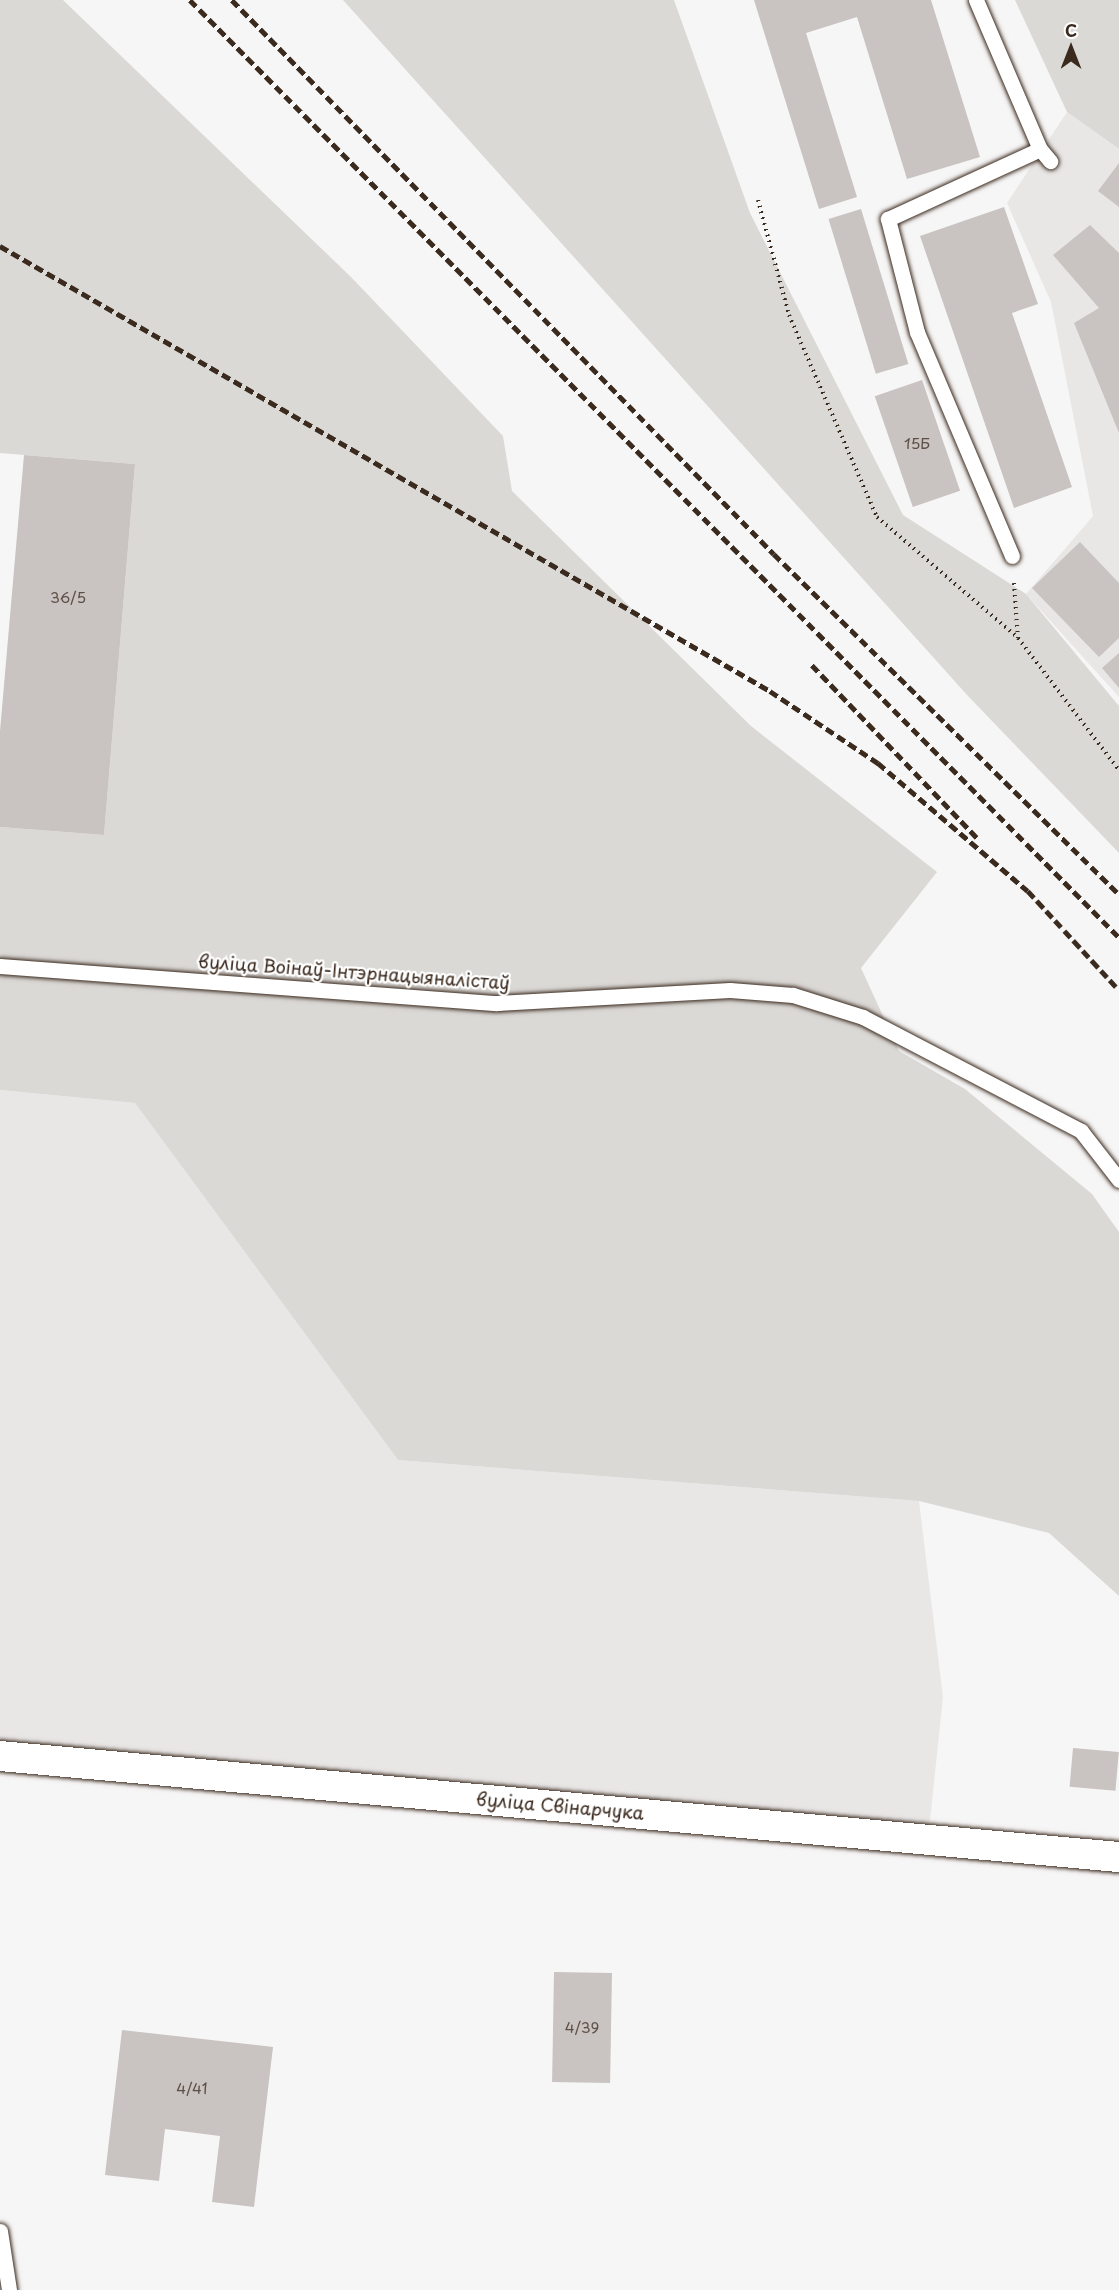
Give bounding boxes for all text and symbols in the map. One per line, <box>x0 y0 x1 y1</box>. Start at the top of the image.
north arrow <box>1041 18 1101 78</box>
text: С <box>1065 18 1077 42</box>
house number: 15Б <box>904 434 930 452</box>
house number: 36/5 <box>50 588 86 606</box>
street label: вуліца Воінаў-Інтэрнацыяналістаў <box>197 950 511 994</box>
street label: вуліца Свінарчука <box>475 1788 645 1824</box>
house number: 4/39 <box>565 2018 599 2036</box>
house number: 4/41 <box>176 2079 208 2097</box>

